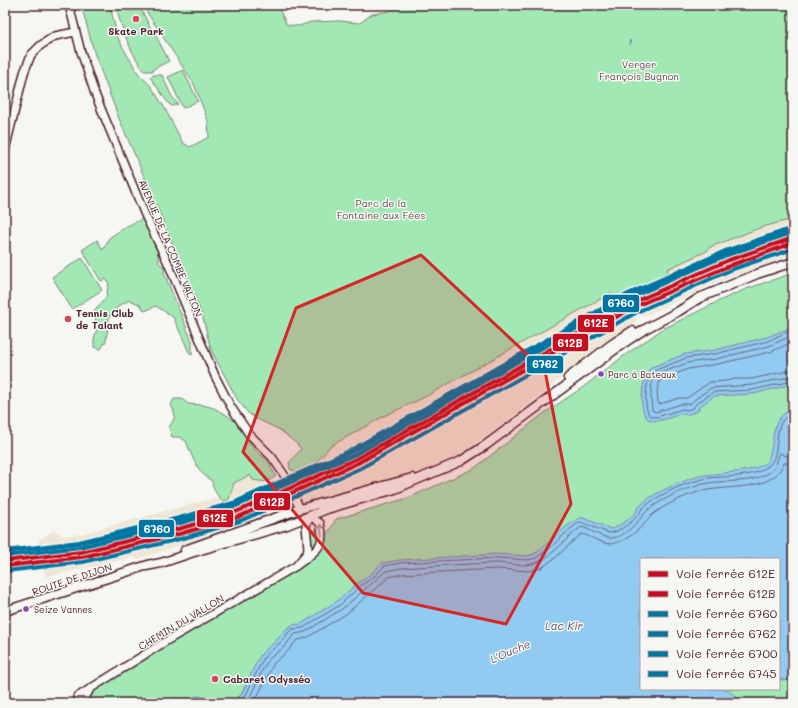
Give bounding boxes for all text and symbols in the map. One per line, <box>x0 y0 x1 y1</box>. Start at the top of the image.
marker: Skate Park <box>131 14 141 24</box>
place label: Skate Park <box>108 24 164 38</box>
park label: Verger François Bugnon <box>599 57 679 83</box>
street label: AVENUE DE LA COMBE VALTON <box>136 177 206 319</box>
park label: Parc de la Fontaine aux Fées <box>337 196 425 222</box>
line badge: 6760 <box>602 294 640 313</box>
text: 6760 <box>608 295 634 310</box>
place label: Tennis Club de Talant <box>76 306 134 332</box>
marker: Tennis Club de Talant <box>63 314 73 324</box>
line badge: 612E <box>577 314 615 333</box>
text: 612E <box>584 315 608 330</box>
line badge: 612B <box>552 333 589 352</box>
text: 612B <box>557 335 583 350</box>
line badge: 6762 <box>526 355 564 374</box>
text: 6762 <box>532 356 558 371</box>
marker: Parc à Bateaux <box>596 369 606 379</box>
place label: Parc à Bateaux <box>608 369 677 380</box>
line badge: 612B <box>253 492 291 511</box>
text: 612B <box>259 494 285 509</box>
line badge: 612E <box>196 509 234 528</box>
text: 612E <box>203 510 227 525</box>
line badge: 6760 <box>138 519 175 538</box>
text: 6760 <box>144 521 170 536</box>
one-way arrow <box>317 524 325 537</box>
legend <box>640 558 780 690</box>
street label: ROUTE DE DIJON <box>30 559 114 599</box>
text: Voie ferrée 612E <box>676 565 775 581</box>
text: Voie ferrée 612B <box>676 585 775 601</box>
street label: CHEMIN DU VALLON <box>136 591 226 653</box>
marker: Seize Vannes <box>21 604 31 614</box>
place label: Seize Vannes <box>34 604 92 615</box>
text: Voie ferrée 6760 <box>676 605 778 621</box>
water label: Lac Kir <box>545 618 584 633</box>
text: Voie ferrée 6762 <box>676 625 776 641</box>
water label: L'Ouche <box>488 636 533 666</box>
text: Voie ferrée 6700 <box>676 645 778 661</box>
text: Voie ferrée 6745 <box>676 665 777 681</box>
place label: Cabaret Odysséo <box>223 672 310 686</box>
marker: Cabaret Odysséo <box>210 674 220 684</box>

